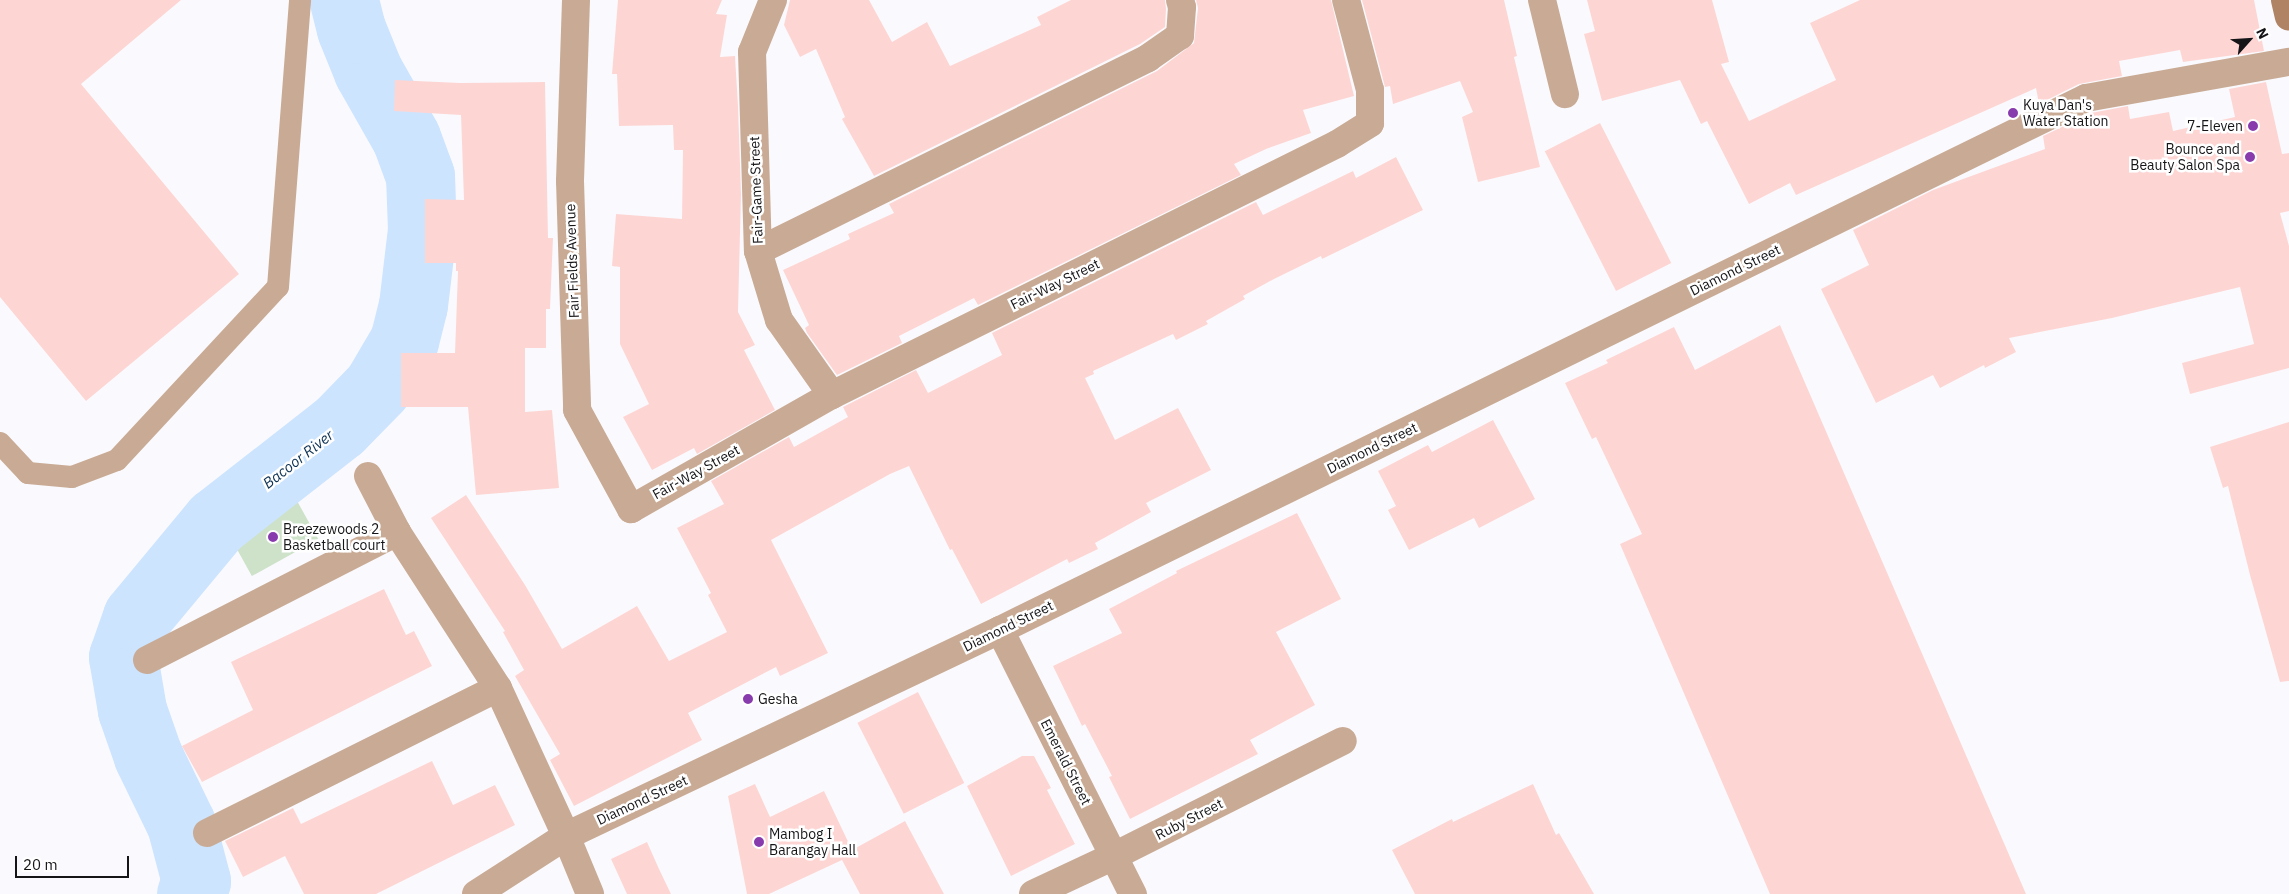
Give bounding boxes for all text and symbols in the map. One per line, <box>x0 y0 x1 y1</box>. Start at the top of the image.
north arrow <box>2224 15 2274 65</box>
text: N <box>2252 25 2273 42</box>
place label: Kuya Dan's Water Station <box>2023 97 2109 130</box>
marker: Kuya Dan's Water Station <box>2007 107 2019 119</box>
place label: 7-Eleven <box>2187 118 2243 134</box>
marker: 7-Eleven <box>2247 120 2259 132</box>
street label: Fair-Game Street <box>746 136 766 244</box>
place label: Bounce and Beauty Salon Spa <box>2130 141 2240 174</box>
marker: Bounce and Beauty Salon Spa <box>2244 151 2256 163</box>
street label: Fair Fields Avenue <box>562 203 582 319</box>
street label: Diamond Street <box>1687 241 1783 299</box>
street label: Fair-Way Street <box>1008 255 1102 313</box>
street label: Diamond Street <box>1324 419 1420 477</box>
water label: Bacoor River <box>259 426 337 492</box>
street label: Fair-Way Street <box>650 441 742 503</box>
place label: Breezewoods 2 Basketball court <box>283 521 385 554</box>
marker: Breezewoods 2 Basketball court <box>267 531 279 543</box>
street label: Diamond Street <box>960 597 1056 655</box>
place label: Gesha <box>758 691 798 707</box>
marker: Gesha <box>742 693 754 705</box>
street label: Emerald Street <box>1037 716 1095 808</box>
street label: Diamond Street <box>594 772 690 828</box>
street label: Ruby Street <box>1152 795 1226 843</box>
place label: Mambog I Barangay Hall <box>769 826 856 859</box>
marker: Mambog I Barangay Hall <box>753 836 765 848</box>
scale bar <box>18 846 131 878</box>
text: 20 m <box>23 855 58 874</box>

